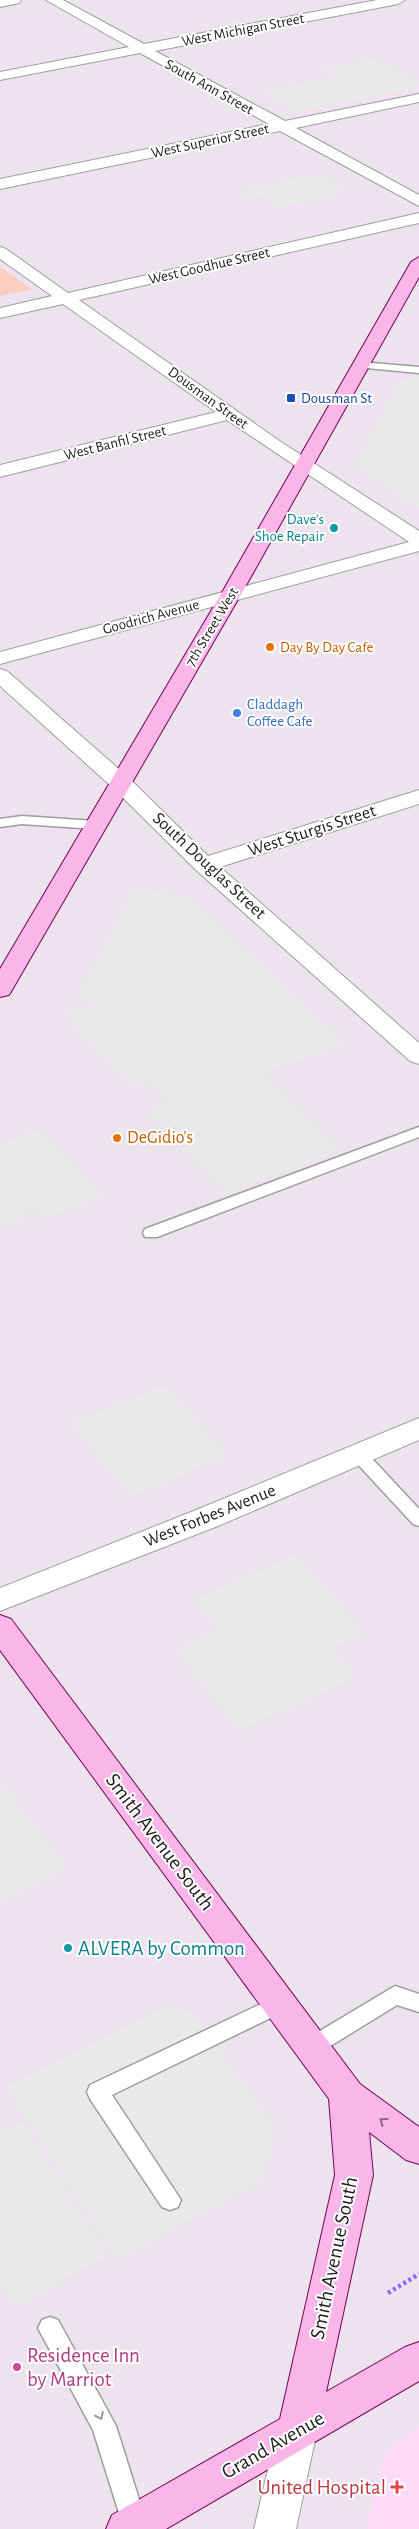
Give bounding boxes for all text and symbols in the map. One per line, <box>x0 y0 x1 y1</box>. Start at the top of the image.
street label: West Michigan Street <box>180 11 306 49</box>
street label: South Ann Street <box>162 57 256 118</box>
street label: West Superior Street <box>150 121 270 161</box>
street label: West Goodhue Street <box>147 245 271 287</box>
street label: Dousman Street <box>165 364 251 432</box>
place label: Dousman St <box>301 391 372 406</box>
marker: Dousman St <box>285 392 297 404</box>
street label: West Banfil Street <box>62 423 168 463</box>
place label: Dave's Shoe Repair <box>255 512 324 544</box>
marker: Dave's Shoe Repair <box>328 522 340 534</box>
street label: 7th Street West <box>183 585 241 669</box>
street label: Goodrich Avenue <box>101 597 201 637</box>
place label: Day By Day Cafe <box>280 640 373 655</box>
marker: Day By Day Cafe <box>264 641 276 653</box>
place label: Claddagh Coffee Cafe <box>247 697 313 729</box>
marker: Claddagh Coffee Cafe <box>231 707 243 719</box>
street label: West Sturgis Street <box>246 802 378 860</box>
street label: South Douglas Street <box>149 809 269 923</box>
place label: DeGidio's <box>127 1129 193 1147</box>
marker: DeGidio's <box>111 1132 123 1144</box>
street label: West Forbes Avenue <box>142 1481 278 1551</box>
street label: Smith Avenue South <box>102 1770 218 1914</box>
place label: ALVERA by Common <box>78 1938 245 1959</box>
marker: ALVERA by Common <box>62 1942 74 1954</box>
one-way arrow <box>380 2119 389 2127</box>
street label: Smith Avenue South <box>307 2175 361 2341</box>
place label: Residence Inn by Marriot <box>27 2345 140 2390</box>
marker: Residence Inn by Marriot <box>11 2361 23 2373</box>
street label: Grand Avenue <box>218 2407 328 2483</box>
one-way arrow <box>94 2411 104 2420</box>
place label: United Hospital <box>258 2477 386 2498</box>
marker: United Hospital <box>390 2480 404 2494</box>

